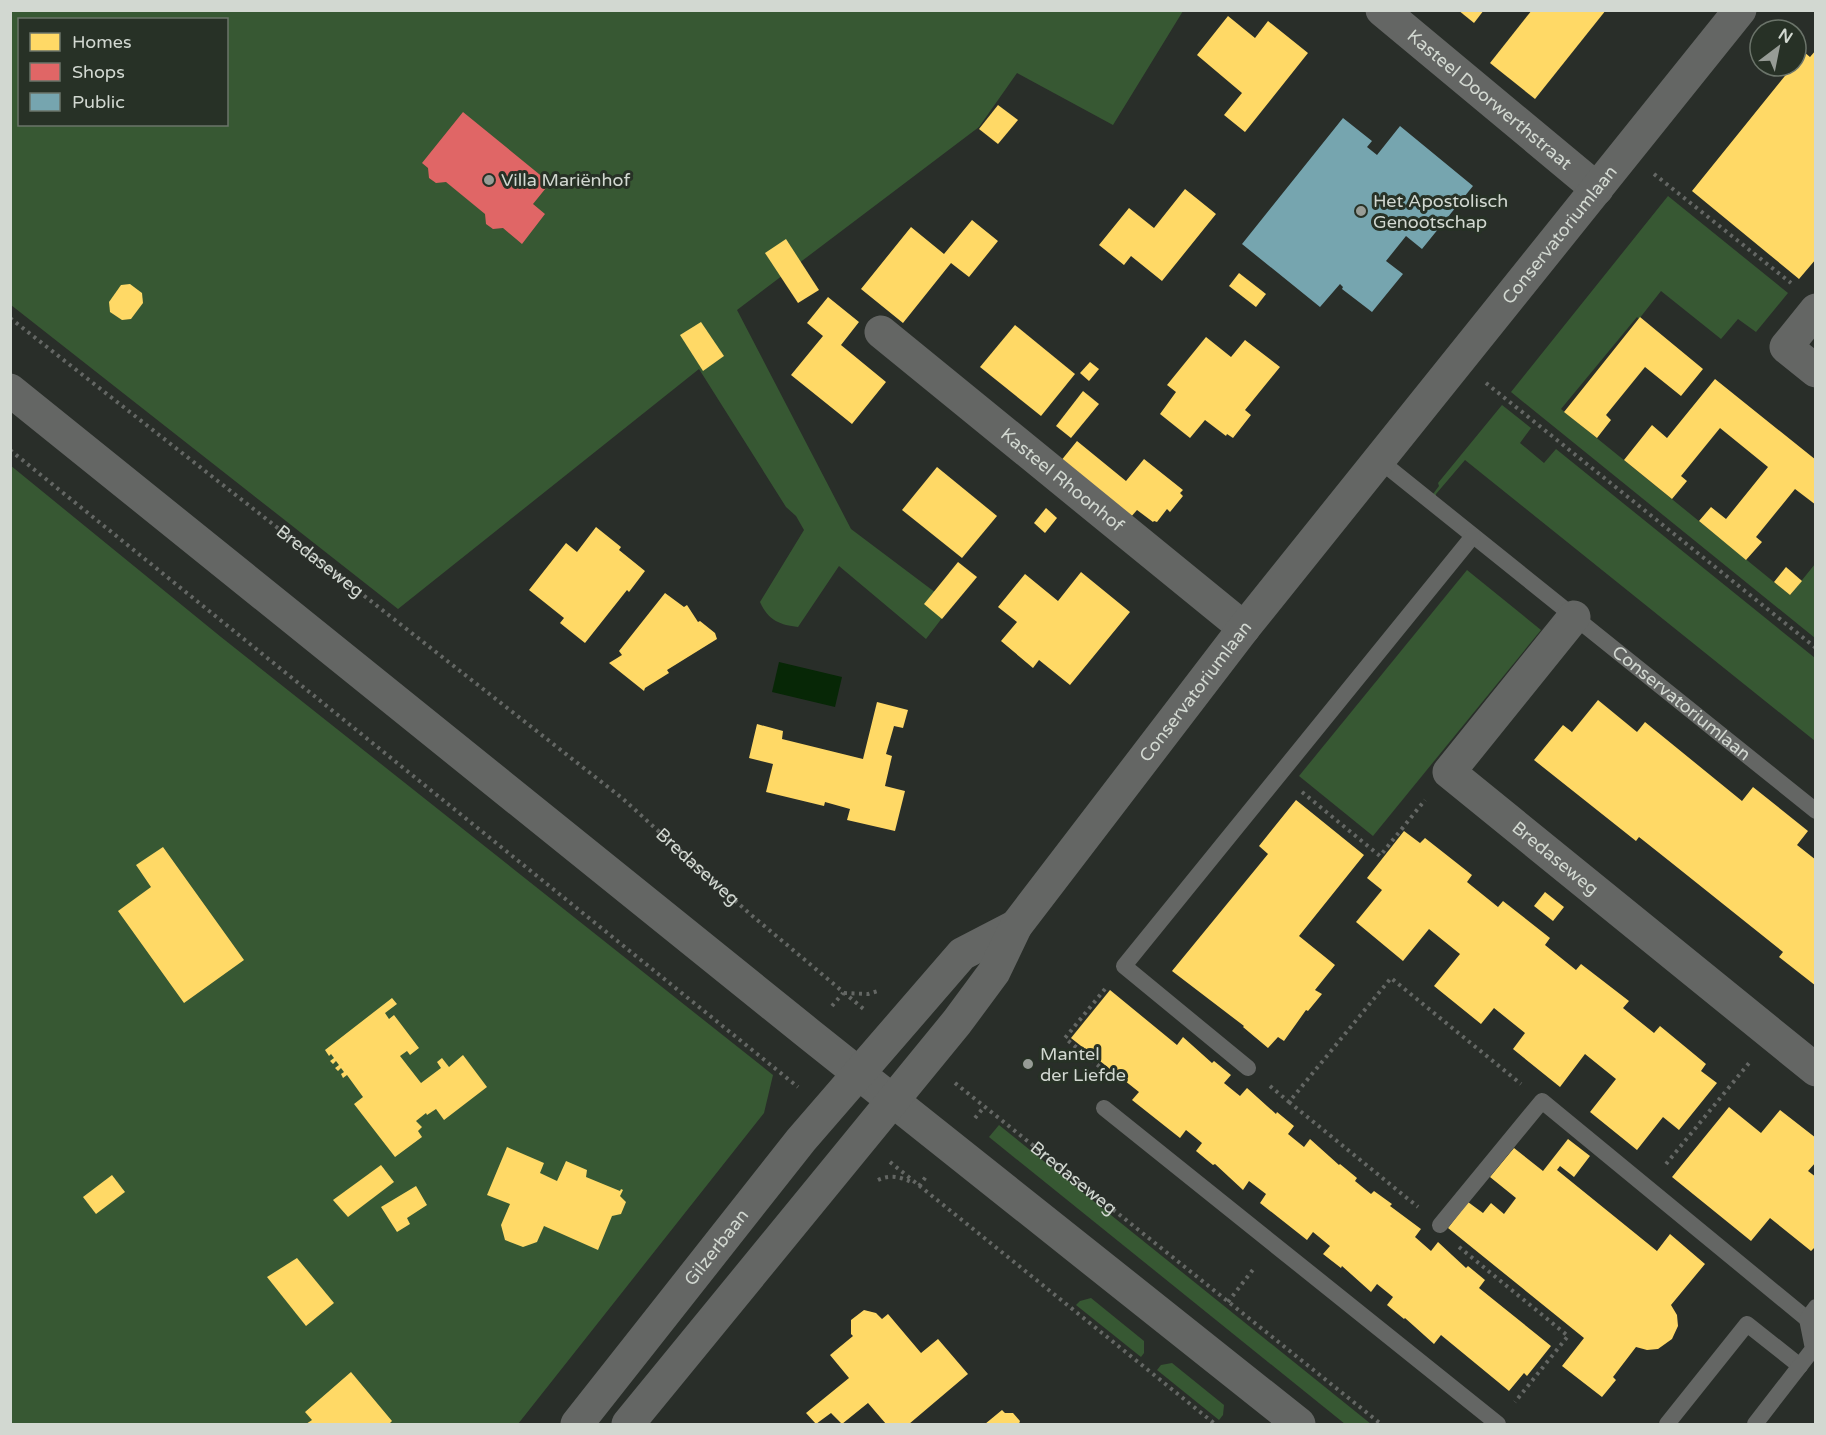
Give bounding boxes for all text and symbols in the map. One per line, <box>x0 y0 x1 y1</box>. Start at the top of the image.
legend <box>18 18 228 126</box>
north arrow <box>1748 18 1808 78</box>
text: N <box>1775 24 1796 48</box>
street label: Kasteel Doorwerthstraat <box>1403 25 1576 174</box>
text: Homes <box>72 31 132 53</box>
text: Shops <box>72 61 125 83</box>
text: Public <box>72 91 125 113</box>
street label: Conservatoriumlaan <box>1497 161 1622 309</box>
place label: Villa Mariënhof <box>501 169 630 191</box>
marker: Villa Mariënhof <box>482 173 496 187</box>
place label: Het Apostolisch Genootschap <box>1373 190 1508 233</box>
marker: Het Apostolisch Genootschap <box>1354 204 1368 218</box>
street label: Kasteel Rhoonhof <box>996 423 1128 537</box>
street label: Bredaseweg <box>272 520 368 602</box>
street label: Conservatoriumlaan <box>1135 617 1256 766</box>
street label: Conservatoriumlaan <box>1608 641 1755 765</box>
street label: Bredaseweg <box>1508 817 1603 900</box>
street label: Bredaseweg <box>651 823 744 910</box>
place label: Mantel der Liefde <box>1040 1043 1126 1086</box>
marker: Mantel der Liefde <box>1021 1057 1035 1071</box>
street label: Bredaseweg <box>1026 1137 1122 1219</box>
street label: Gilzerbaan <box>679 1205 753 1290</box>

